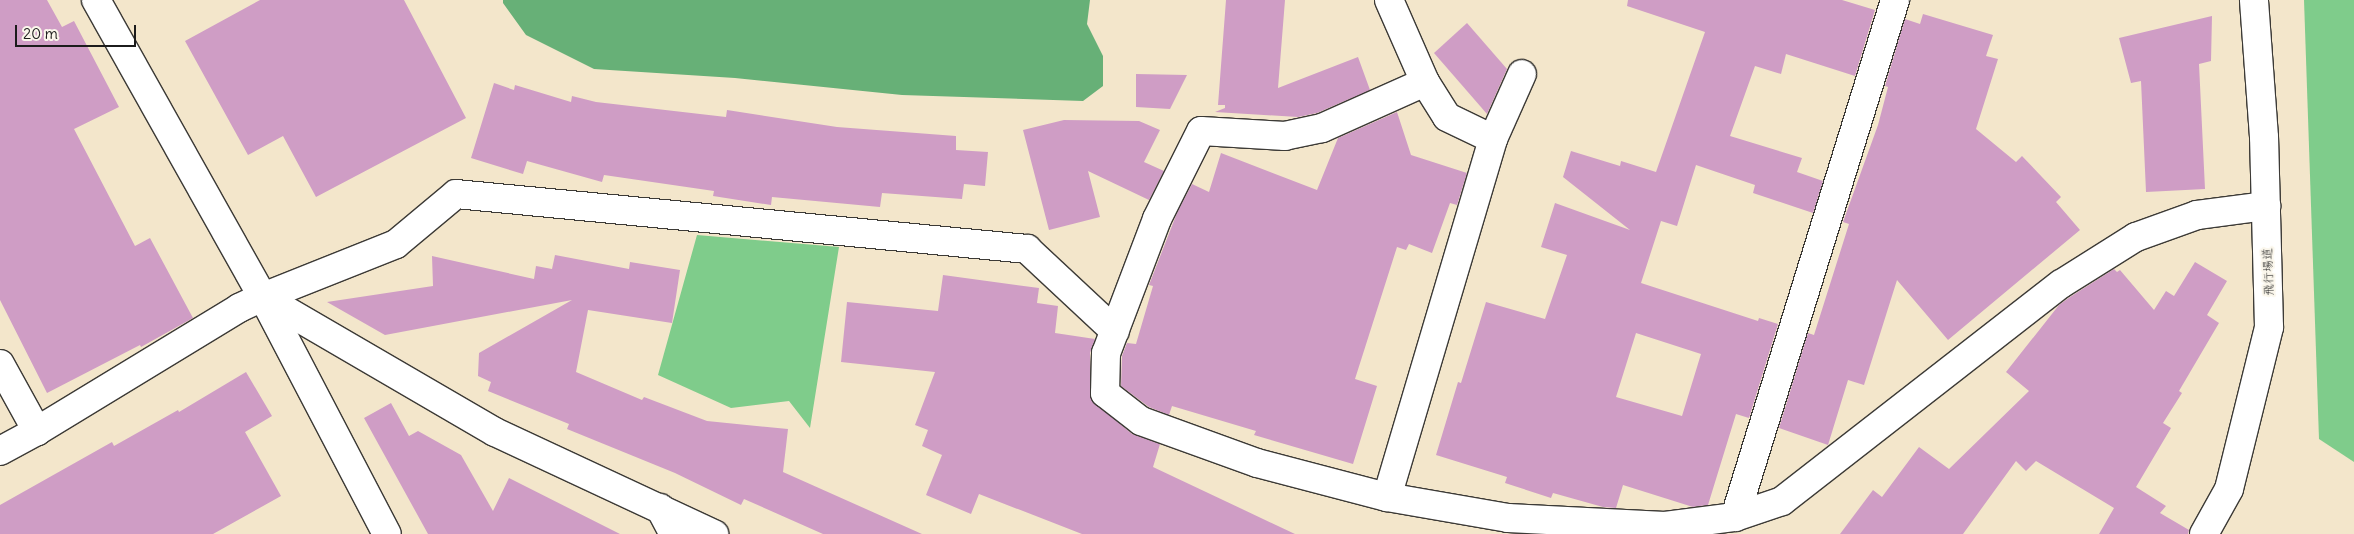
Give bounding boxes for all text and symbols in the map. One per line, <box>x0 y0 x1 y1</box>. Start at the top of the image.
scale bar <box>18 15 139 47</box>
text: 20 m <box>23 24 58 43</box>
street label: 飛行場道 <box>2260 248 2276 296</box>

